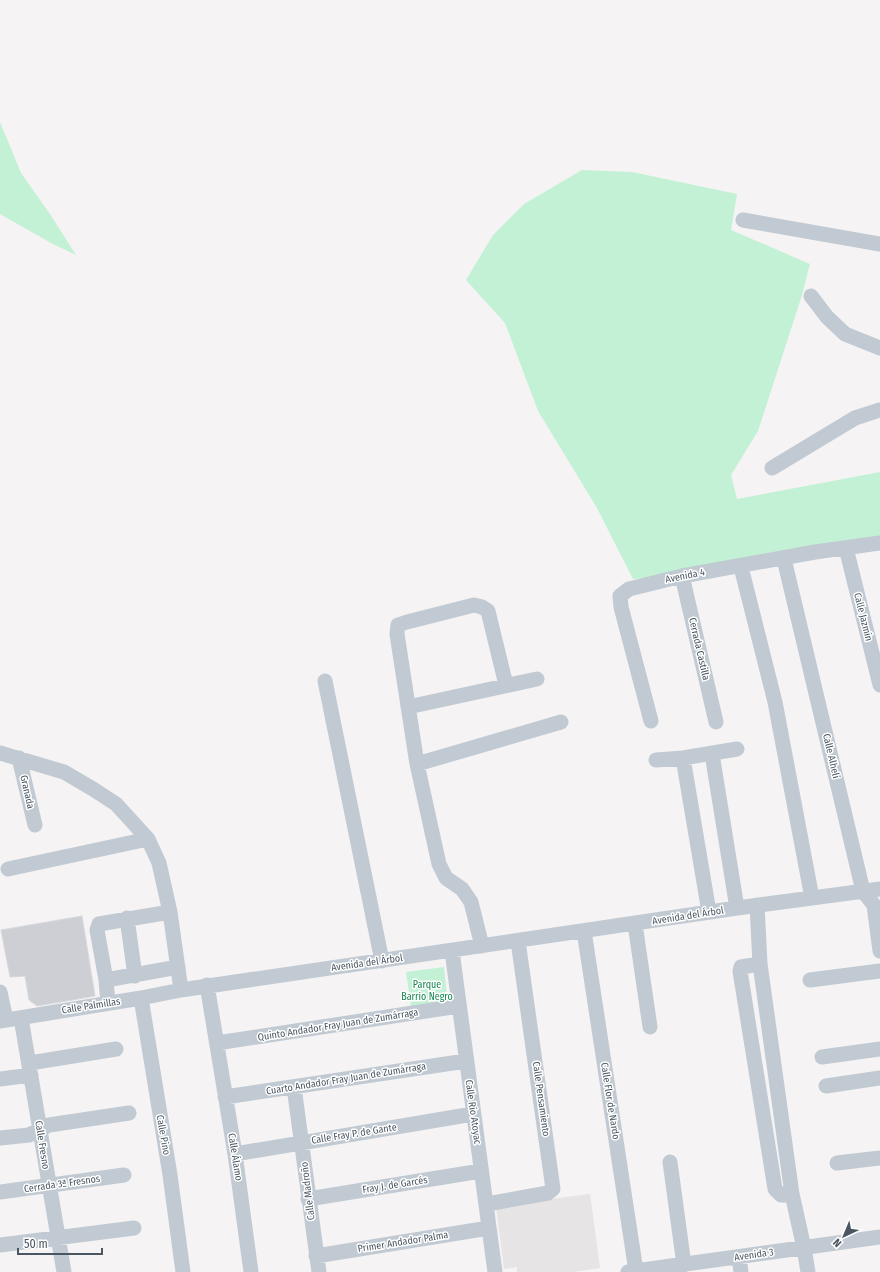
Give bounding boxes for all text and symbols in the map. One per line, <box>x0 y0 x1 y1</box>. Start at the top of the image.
street label: Avenida 4 <box>664 566 706 586</box>
street label: Calle Jazmín <box>851 591 876 642</box>
street label: Cerrada Castilla <box>686 616 712 682</box>
street label: Calle Alheli <box>820 732 842 780</box>
street label: Granada <box>17 774 37 810</box>
street label: Avenida del Árbol <box>651 902 725 928</box>
street label: Avenida del Árbol <box>330 950 404 974</box>
park label: Parque Barrio Negro <box>401 979 453 1003</box>
street label: Calle Palmillas <box>61 995 121 1017</box>
street label: Quinto Andador Fray Juan de Zumárraga <box>257 1006 419 1044</box>
street label: Cuarto Andador Fray Juan de Zumárraga <box>265 1060 427 1098</box>
street label: Calle Pensamiento <box>530 1061 552 1137</box>
street label: Calle Flor de Nardo <box>598 1062 622 1140</box>
street label: Calle Río Atoyac <box>463 1079 485 1146</box>
street label: Calle Pino <box>154 1114 172 1156</box>
street label: Calle Fresno <box>32 1120 52 1170</box>
street label: Calle Fray P. de Gante <box>310 1121 398 1147</box>
street label: Calle Álamo <box>225 1132 247 1182</box>
street label: Calle Madroño <box>298 1161 318 1221</box>
street label: Cerrada 3ª Fresnos <box>23 1173 101 1195</box>
street label: Fray J. de Garcés <box>362 1174 428 1196</box>
north arrow <box>824 1216 864 1256</box>
street label: Primer Andador Palma <box>357 1229 449 1255</box>
scale bar <box>18 1230 102 1256</box>
text: N <box>831 1236 844 1250</box>
text: 50 m <box>24 1237 48 1251</box>
street label: Avenida 3 <box>734 1246 775 1264</box>

